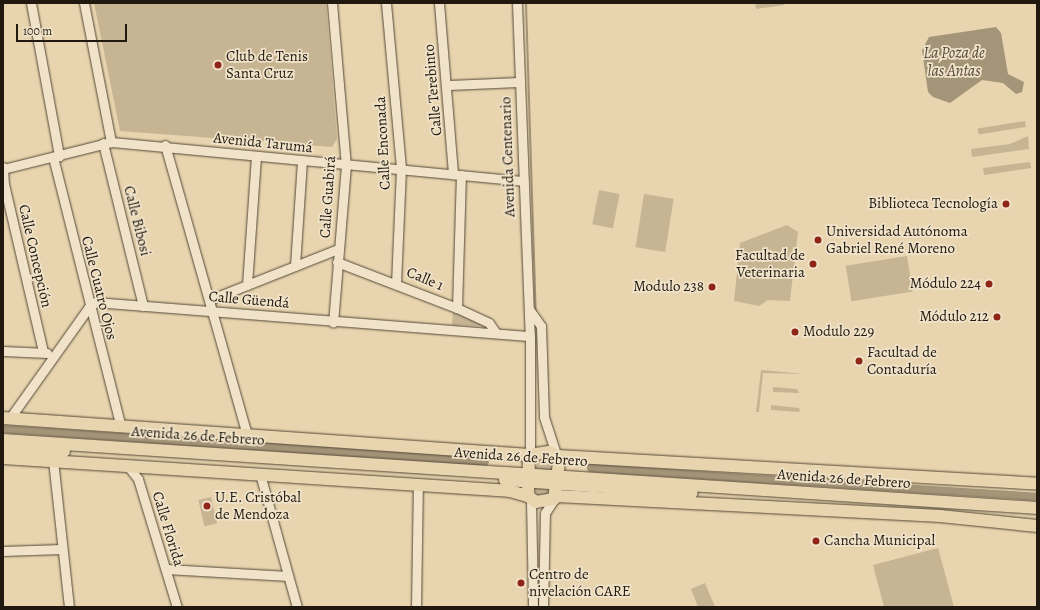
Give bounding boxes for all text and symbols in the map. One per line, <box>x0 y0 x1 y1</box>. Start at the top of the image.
scale bar <box>18 16 129 42</box>
text: 100 m <box>23 23 52 39</box>
street label: Calle Terebinto <box>420 43 446 137</box>
water label: La Poza de las Antas <box>923 43 985 81</box>
place label: Club de Tenis Santa Cruz <box>226 47 308 82</box>
marker: Club de Tenis Santa Cruz <box>213 60 223 70</box>
street label: Calle Enconada <box>372 96 394 190</box>
street label: Avenida Centenario <box>497 97 519 217</box>
street label: Avenida Tarumá <box>212 129 314 157</box>
street label: Calle Guabirá <box>316 155 340 239</box>
street label: Calle Bibosi <box>120 184 154 258</box>
place label: Biblioteca Tecnología <box>868 195 998 213</box>
marker: Biblioteca Tecnología <box>1001 199 1011 209</box>
street label: Calle Concepción <box>14 203 56 309</box>
place label: Universidad Autónoma Gabriel René Moreno <box>826 222 968 257</box>
street label: Calle Cuatro Ojos <box>77 234 121 342</box>
marker: Universidad Autónoma Gabriel René Moreno <box>813 235 823 245</box>
place label: Facultad de Veterinaria <box>735 246 805 281</box>
marker: Facultad de Veterinaria <box>808 259 818 269</box>
street label: Calle 1 <box>404 263 446 295</box>
place label: Módulo 224 <box>910 275 981 293</box>
place label: Modulo 238 <box>633 278 704 296</box>
marker: Módulo 224 <box>984 279 994 289</box>
marker: Modulo 238 <box>707 282 717 292</box>
street label: Calle Güendá <box>208 287 290 313</box>
place label: Módulo 212 <box>919 308 989 326</box>
marker: Módulo 212 <box>992 312 1002 322</box>
place label: Modulo 229 <box>803 323 874 341</box>
marker: Modulo 229 <box>790 327 800 337</box>
place label: Facultad de Contaduría <box>867 343 937 378</box>
marker: Facultad de Contaduría <box>854 356 864 366</box>
street label: Avenida 26 de Febrero <box>131 422 265 450</box>
street label: Avenida 26 de Febrero <box>454 443 588 471</box>
street label: Avenida 26 de Febrero <box>777 465 911 493</box>
place label: U.E. Cristóbal de Mendoza <box>215 488 301 523</box>
street label: Calle Florida <box>148 489 188 569</box>
marker: U.E. Cristóbal de Mendoza <box>202 501 212 511</box>
place label: Cancha Municipal <box>824 532 935 550</box>
marker: Cancha Municipal <box>811 536 821 546</box>
place label: Centro de nivelación CARE <box>529 565 631 600</box>
marker: Centro de nivelación CARE <box>516 578 526 588</box>

